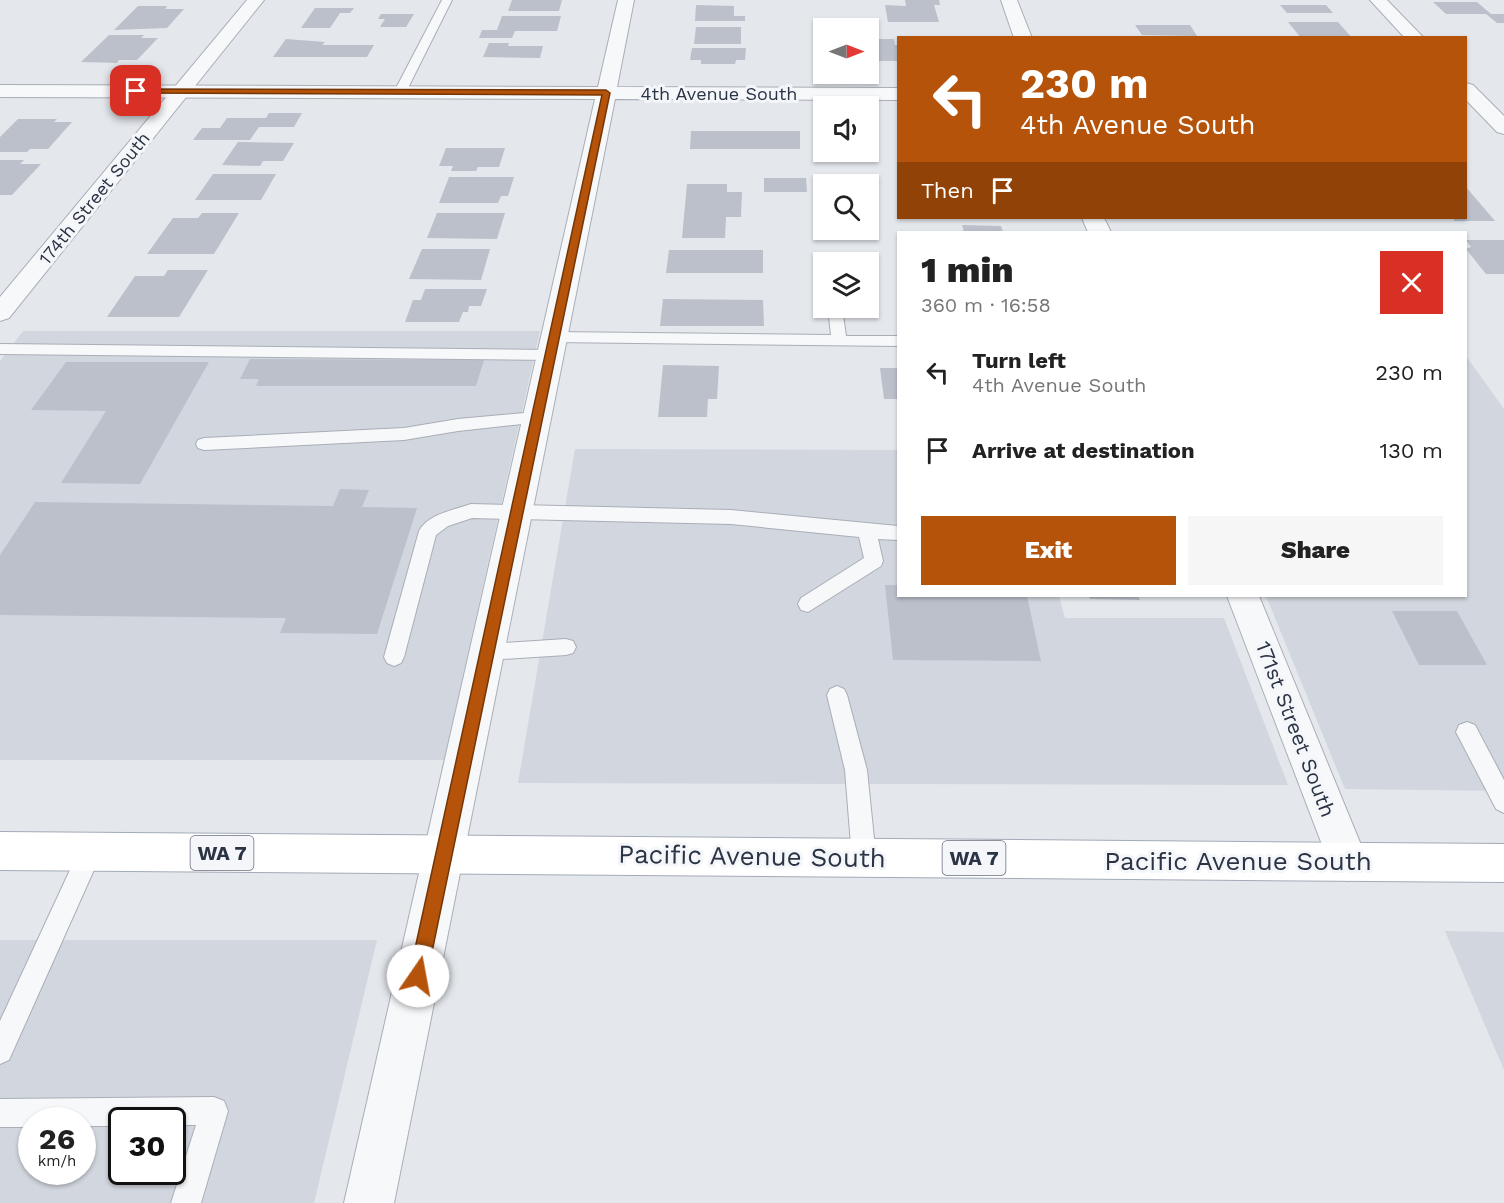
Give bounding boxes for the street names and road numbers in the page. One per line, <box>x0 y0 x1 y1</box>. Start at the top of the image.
street label: 4th Avenue South <box>640 83 798 104</box>
street label: 174th Street South <box>34 128 154 268</box>
street label: 171st Street South <box>1251 638 1341 820</box>
road number: WA 7 <box>190 836 254 870</box>
street label: Pacific Avenue South <box>618 839 886 873</box>
road number: WA 7 <box>942 841 1006 875</box>
street label: Pacific Avenue South <box>1104 846 1372 876</box>

